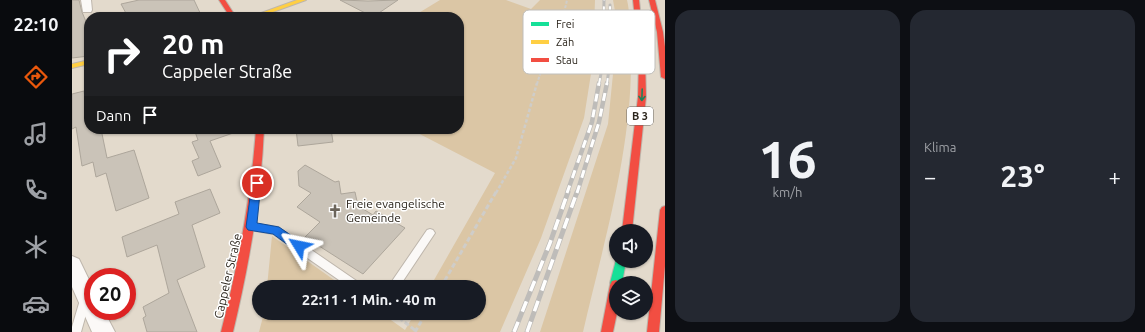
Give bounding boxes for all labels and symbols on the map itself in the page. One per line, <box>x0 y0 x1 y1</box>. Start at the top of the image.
legend <box>523 10 655 74</box>
text: Frei <box>556 18 575 30</box>
text: Zäh <box>556 36 574 48</box>
text: Stau <box>556 54 578 66</box>
one-way arrow <box>638 88 646 101</box>
road number: B 3 <box>627 107 653 125</box>
pin <box>240 166 274 200</box>
place label: Freie evangelische Gemeinde <box>346 197 445 224</box>
church icon: Freie evangelische Gemeinde <box>327 203 343 219</box>
position arrow <box>278 225 320 267</box>
street label: Cappeler Straße <box>211 232 244 320</box>
speed limit sign: 20 <box>84 268 136 320</box>

